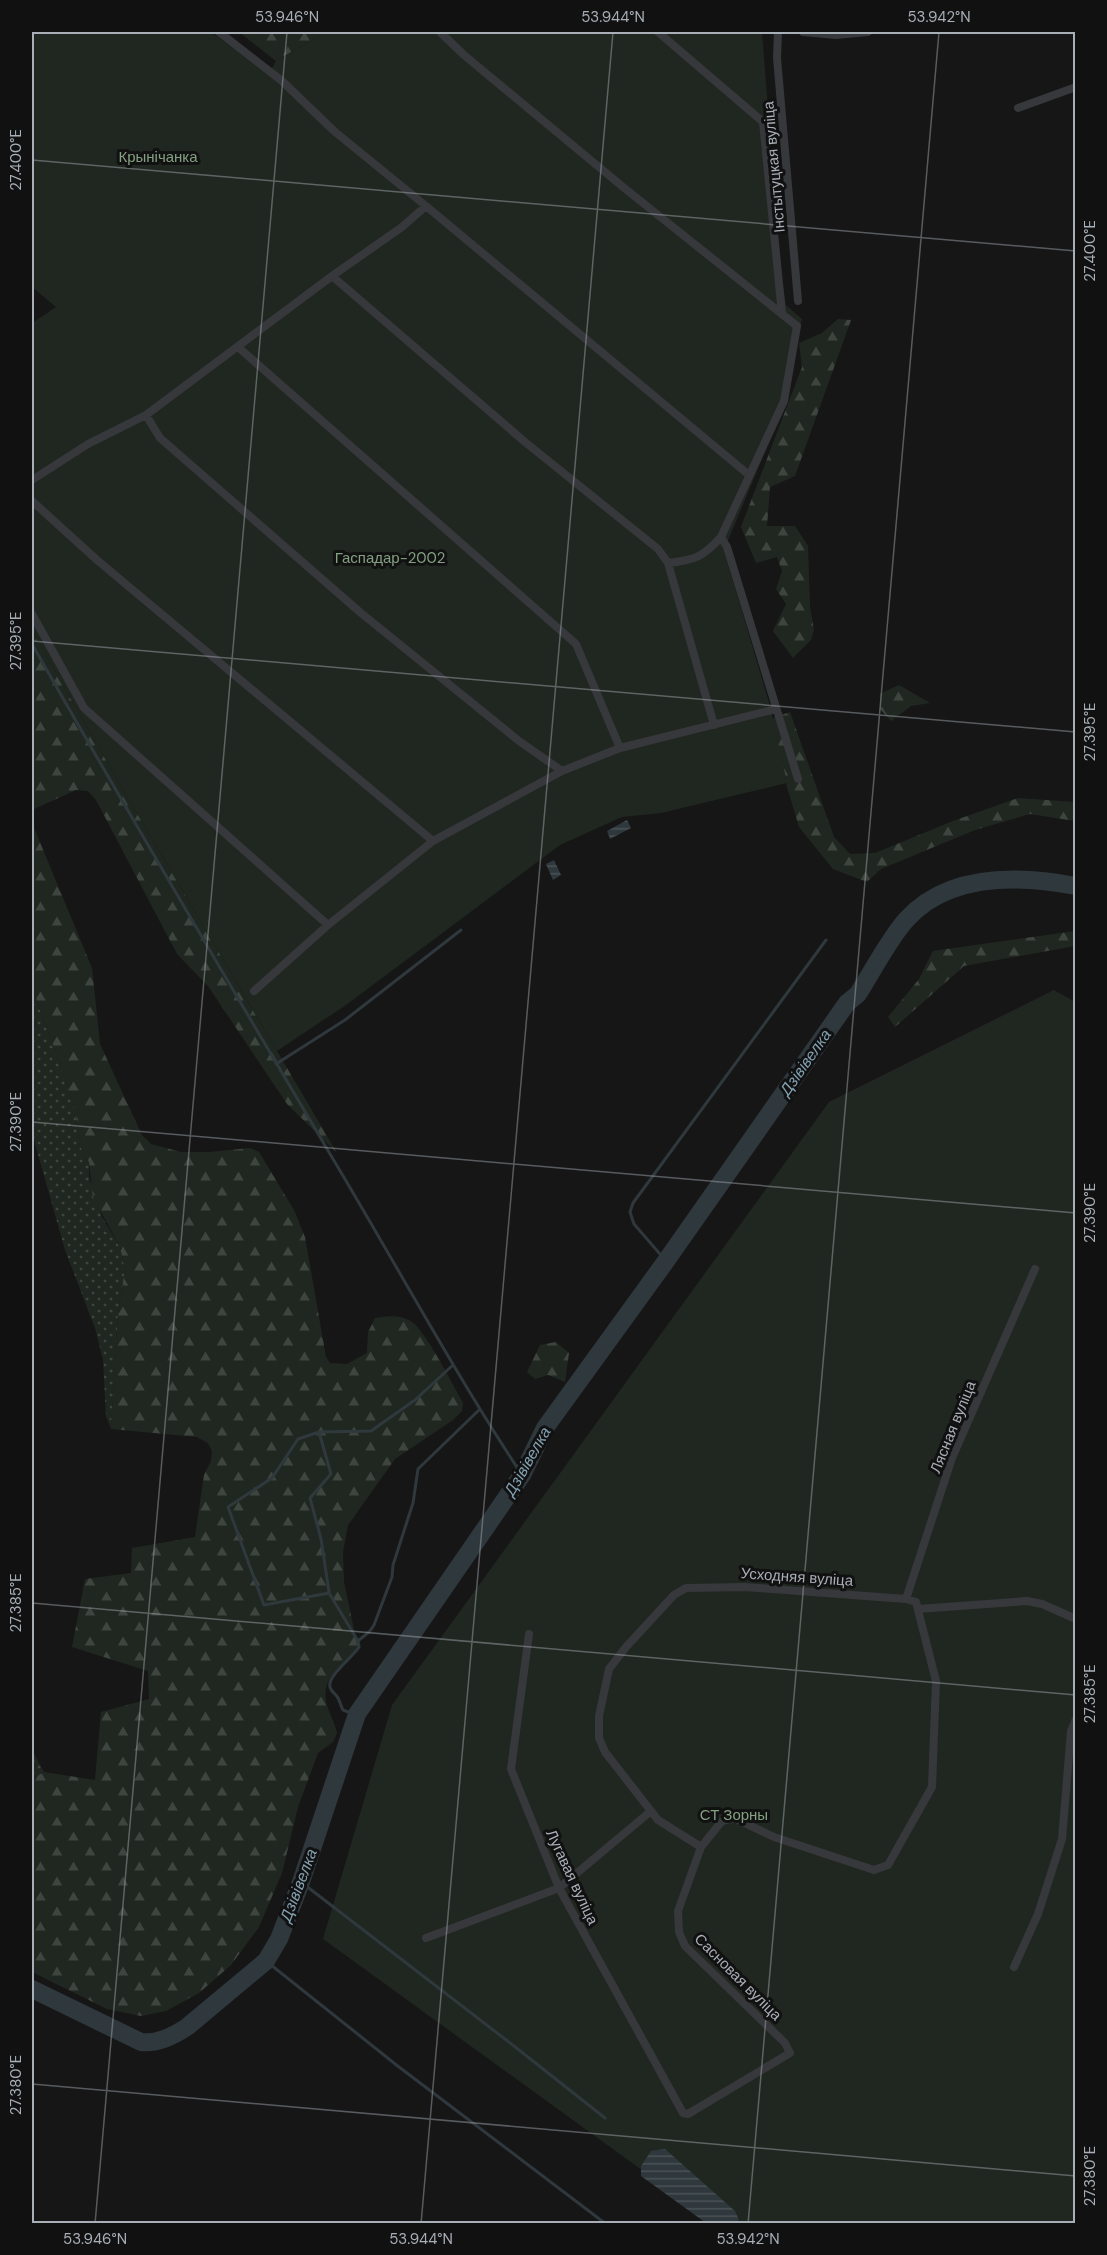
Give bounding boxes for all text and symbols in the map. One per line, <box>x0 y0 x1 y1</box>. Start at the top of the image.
text: 53.946°N <box>255 7 319 27</box>
text: 53.944°N <box>581 7 645 27</box>
text: 53.942°N <box>907 7 971 27</box>
street label: Інстытуцкая вуліца <box>758 100 790 234</box>
text: 27.400°E <box>6 129 26 191</box>
park label: Крынічанка <box>118 147 198 167</box>
text: 27.400°E <box>1080 220 1100 282</box>
park label: Гаспадар-2002 <box>335 548 445 568</box>
text: 27.395°E <box>6 611 26 671</box>
text: 27.395°E <box>1080 702 1100 762</box>
water label: Дзівівелка <box>774 1025 836 1101</box>
text: 27.390°E <box>6 1092 26 1152</box>
text: 27.390°E <box>1080 1183 1100 1243</box>
street label: Лясная вуліца <box>925 1377 981 1476</box>
water label: Дзівівелка <box>498 1423 556 1501</box>
street label: Усходняя вуліца <box>740 1563 854 1591</box>
text: 27.385°E <box>6 1573 26 1633</box>
text: 27.385°E <box>1080 1664 1100 1724</box>
park label: СТ Зорны <box>700 1805 768 1825</box>
street label: Лугавая вуліца <box>541 1826 603 1929</box>
water label: Дзівівелка <box>274 1846 322 1926</box>
street label: Сасновая вуліца <box>690 1929 786 2025</box>
text: 27.380°E <box>6 2055 26 2115</box>
text: 27.380°E <box>1080 2146 1100 2206</box>
text: 53.946°N <box>63 2229 127 2249</box>
text: 53.944°N <box>389 2229 453 2249</box>
text: 53.942°N <box>716 2229 780 2249</box>

